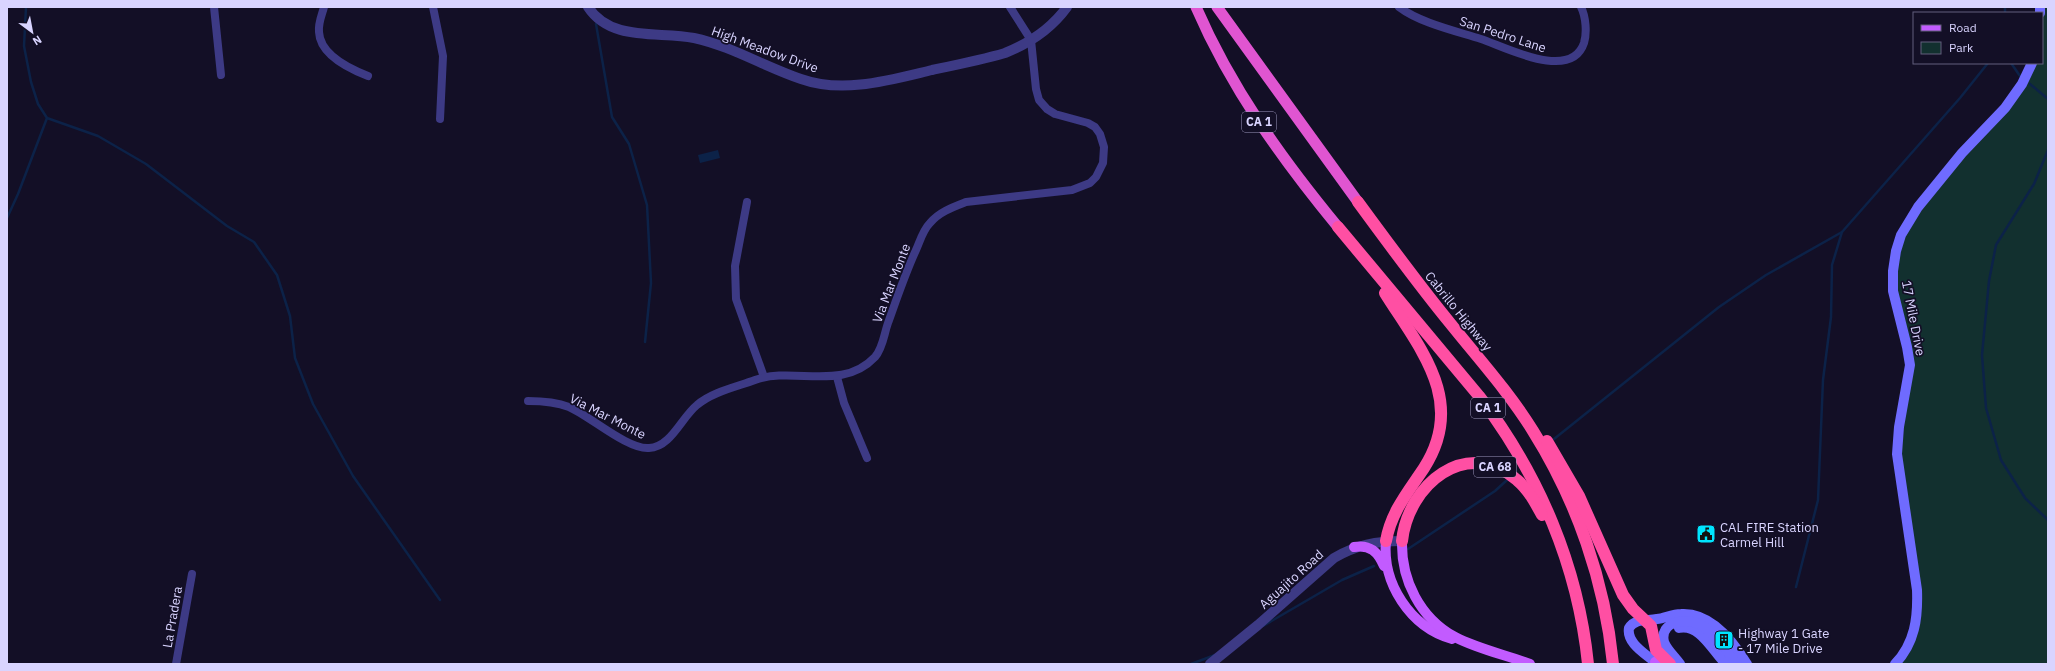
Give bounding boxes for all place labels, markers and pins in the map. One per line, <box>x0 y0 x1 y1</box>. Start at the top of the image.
place label: CAL FIRE Station Carmel Hill <box>1720 519 1819 551</box>
public building icon: CAL FIRE Station Carmel Hill <box>1695 523 1717 545</box>
place label: Highway 1 Gate - 17 Mile Drive <box>1738 625 1829 657</box>
building icon: Highway 1 Gate - 17 Mile Drive <box>1713 629 1735 651</box>

